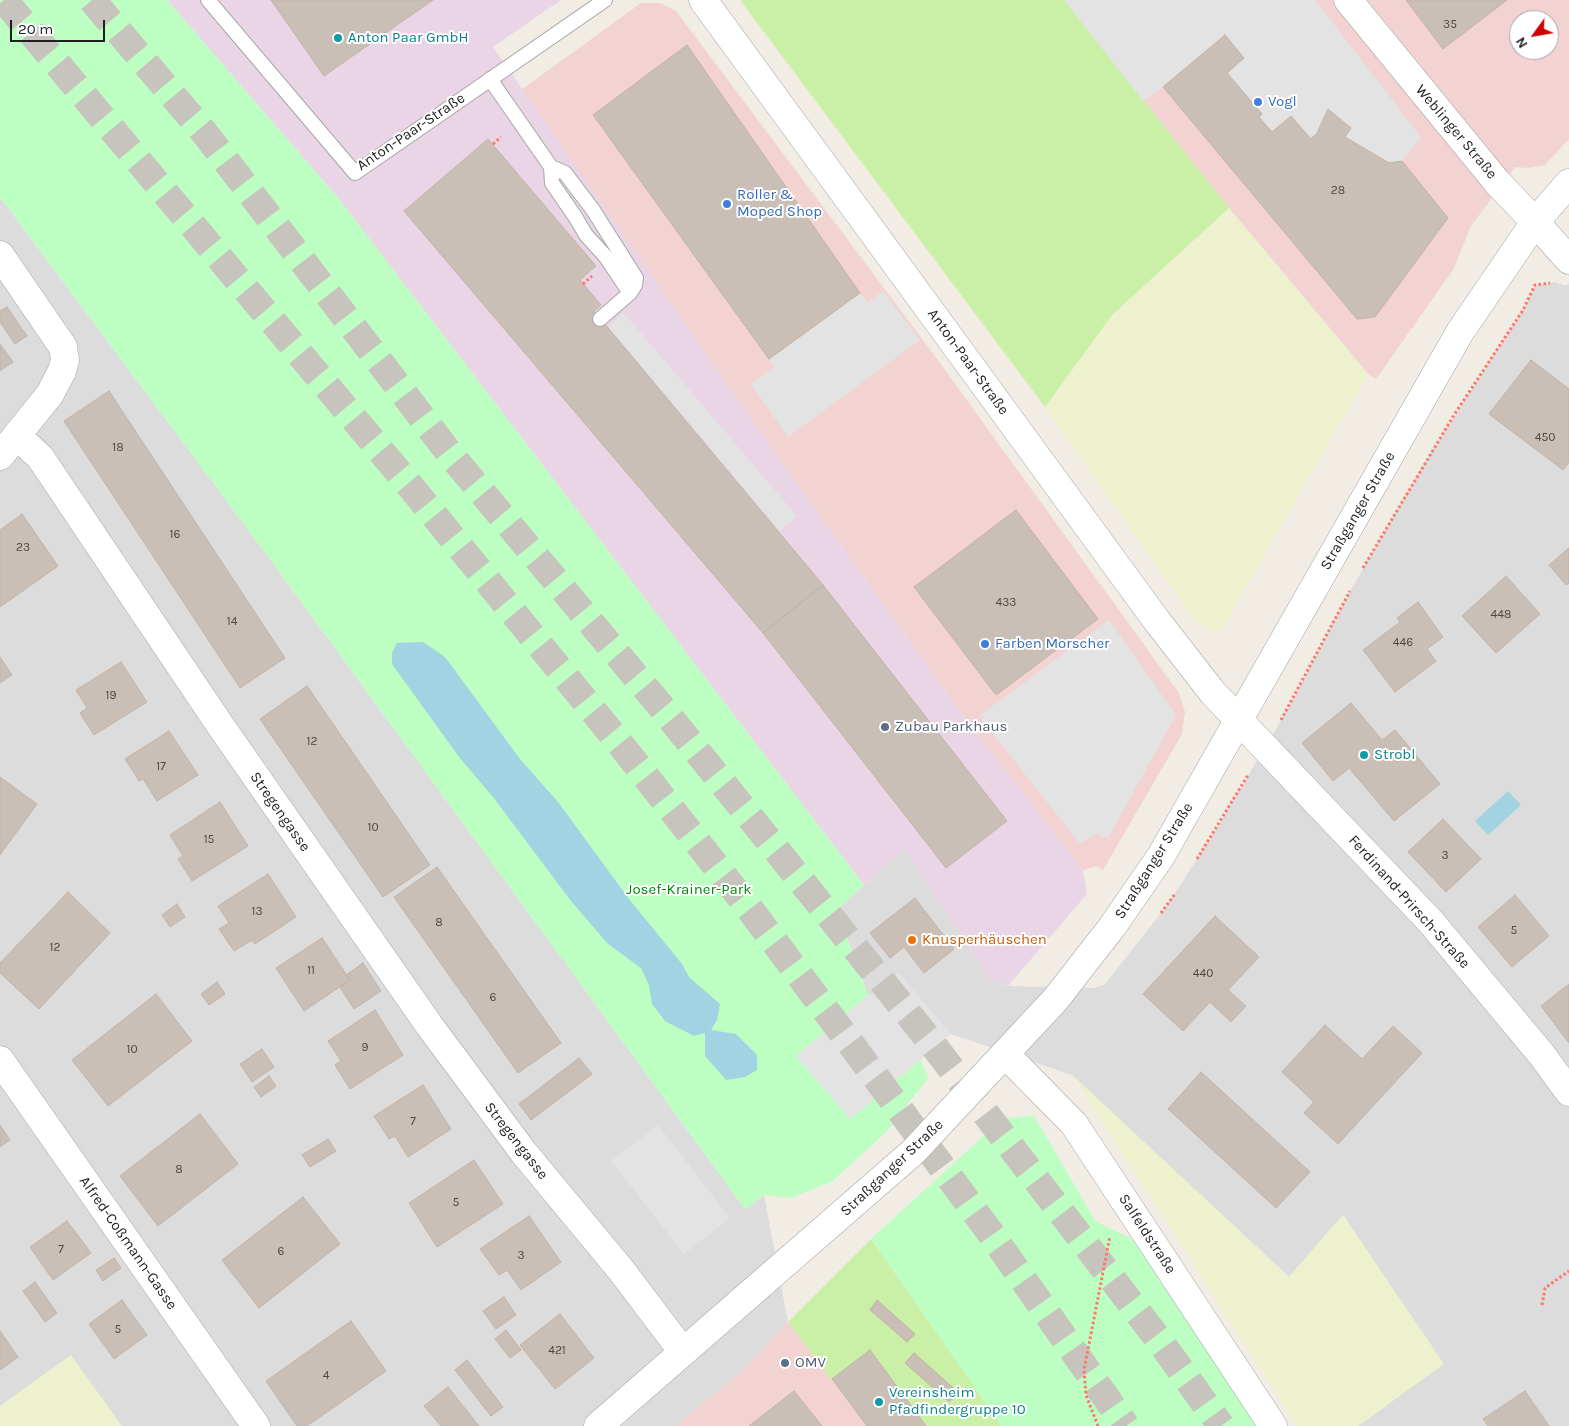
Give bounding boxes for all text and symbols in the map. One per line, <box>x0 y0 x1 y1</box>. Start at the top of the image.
scale bar <box>12 10 108 42</box>
north arrow <box>1509 10 1559 60</box>
house number: 35 <box>1443 18 1457 32</box>
text: 20 m <box>18 20 53 38</box>
place label: Anton Paar GmbH <box>348 29 469 47</box>
marker: Anton Paar GmbH <box>332 32 344 44</box>
text: N <box>1512 34 1532 51</box>
street label: Weblinger Straße <box>1411 81 1501 183</box>
street label: Anton-Paar-Straße <box>354 89 468 175</box>
place label: Vogl <box>1268 93 1297 111</box>
marker: Vogl <box>1252 96 1264 108</box>
house number: 28 <box>1331 184 1345 198</box>
place label: Roller & Moped Shop <box>737 186 822 221</box>
marker: Roller & Moped Shop <box>721 198 733 210</box>
street label: Anton-Paar-Straße <box>924 306 1012 418</box>
house number: 450 <box>1535 431 1555 445</box>
house number: 18 <box>112 441 124 455</box>
street label: Straßganger Straße <box>1317 449 1399 573</box>
house number: 16 <box>170 528 180 542</box>
house number: 23 <box>16 541 30 555</box>
house number: 433 <box>996 596 1016 610</box>
house number: 448 <box>1491 608 1511 622</box>
house number: 14 <box>227 615 237 629</box>
place label: Farben Morscher <box>995 635 1110 653</box>
house number: 446 <box>1393 636 1413 650</box>
marker: Farben Morscher <box>979 638 991 650</box>
house number: 19 <box>106 689 116 703</box>
place label: Zubau Parkhaus <box>895 718 1007 736</box>
marker: Zubau Parkhaus <box>879 721 891 733</box>
house number: 12 <box>307 735 317 749</box>
place label: Strobl <box>1374 746 1415 764</box>
marker: Strobl <box>1358 749 1370 761</box>
house number: 17 <box>156 760 166 774</box>
street label: Stregengasse <box>246 769 314 855</box>
street label: Straßganger Straße <box>1111 799 1197 923</box>
house number: 10 <box>367 821 379 835</box>
street label: Ferdinand-Prirsch-Straße <box>1344 832 1474 972</box>
house number: 15 <box>204 833 214 847</box>
house number: 3 <box>1441 849 1449 863</box>
park label: Josef-Krainer-Park <box>626 881 752 899</box>
house number: 13 <box>251 905 263 919</box>
house number: 8 <box>435 916 443 930</box>
house number: 5 <box>1511 924 1517 938</box>
place label: Knusperhäuschen <box>922 931 1047 949</box>
marker: Knusperhäuschen <box>906 934 918 946</box>
house number: 12 <box>50 941 60 955</box>
house number: 11 <box>307 964 315 978</box>
house number: 440 <box>1193 967 1213 981</box>
house number: 6 <box>490 991 496 1005</box>
house number: 9 <box>362 1041 368 1055</box>
house number: 10 <box>126 1043 138 1057</box>
street label: Stregengasse <box>480 1099 552 1183</box>
house number: 7 <box>410 1115 416 1129</box>
street label: Straßganger Straße <box>837 1116 947 1220</box>
house number: 8 <box>175 1163 183 1177</box>
street label: Alfred-Coßmann-Gasse <box>75 1173 181 1313</box>
street label: Salfeldstraße <box>1115 1191 1179 1277</box>
house number: 5 <box>453 1196 459 1210</box>
house number: 7 <box>58 1243 64 1257</box>
house number: 6 <box>278 1245 284 1259</box>
house number: 3 <box>517 1249 525 1263</box>
house number: 5 <box>115 1323 121 1337</box>
house number: 421 <box>548 1344 566 1358</box>
place label: OMV <box>795 1354 826 1372</box>
marker: OMV <box>779 1357 791 1369</box>
house number: 4 <box>323 1369 329 1383</box>
place label: Vereinsheim Pfadfindergruppe 10 <box>889 1384 1026 1419</box>
marker: Vereinsheim Pfadfindergruppe 10 <box>873 1396 885 1408</box>

